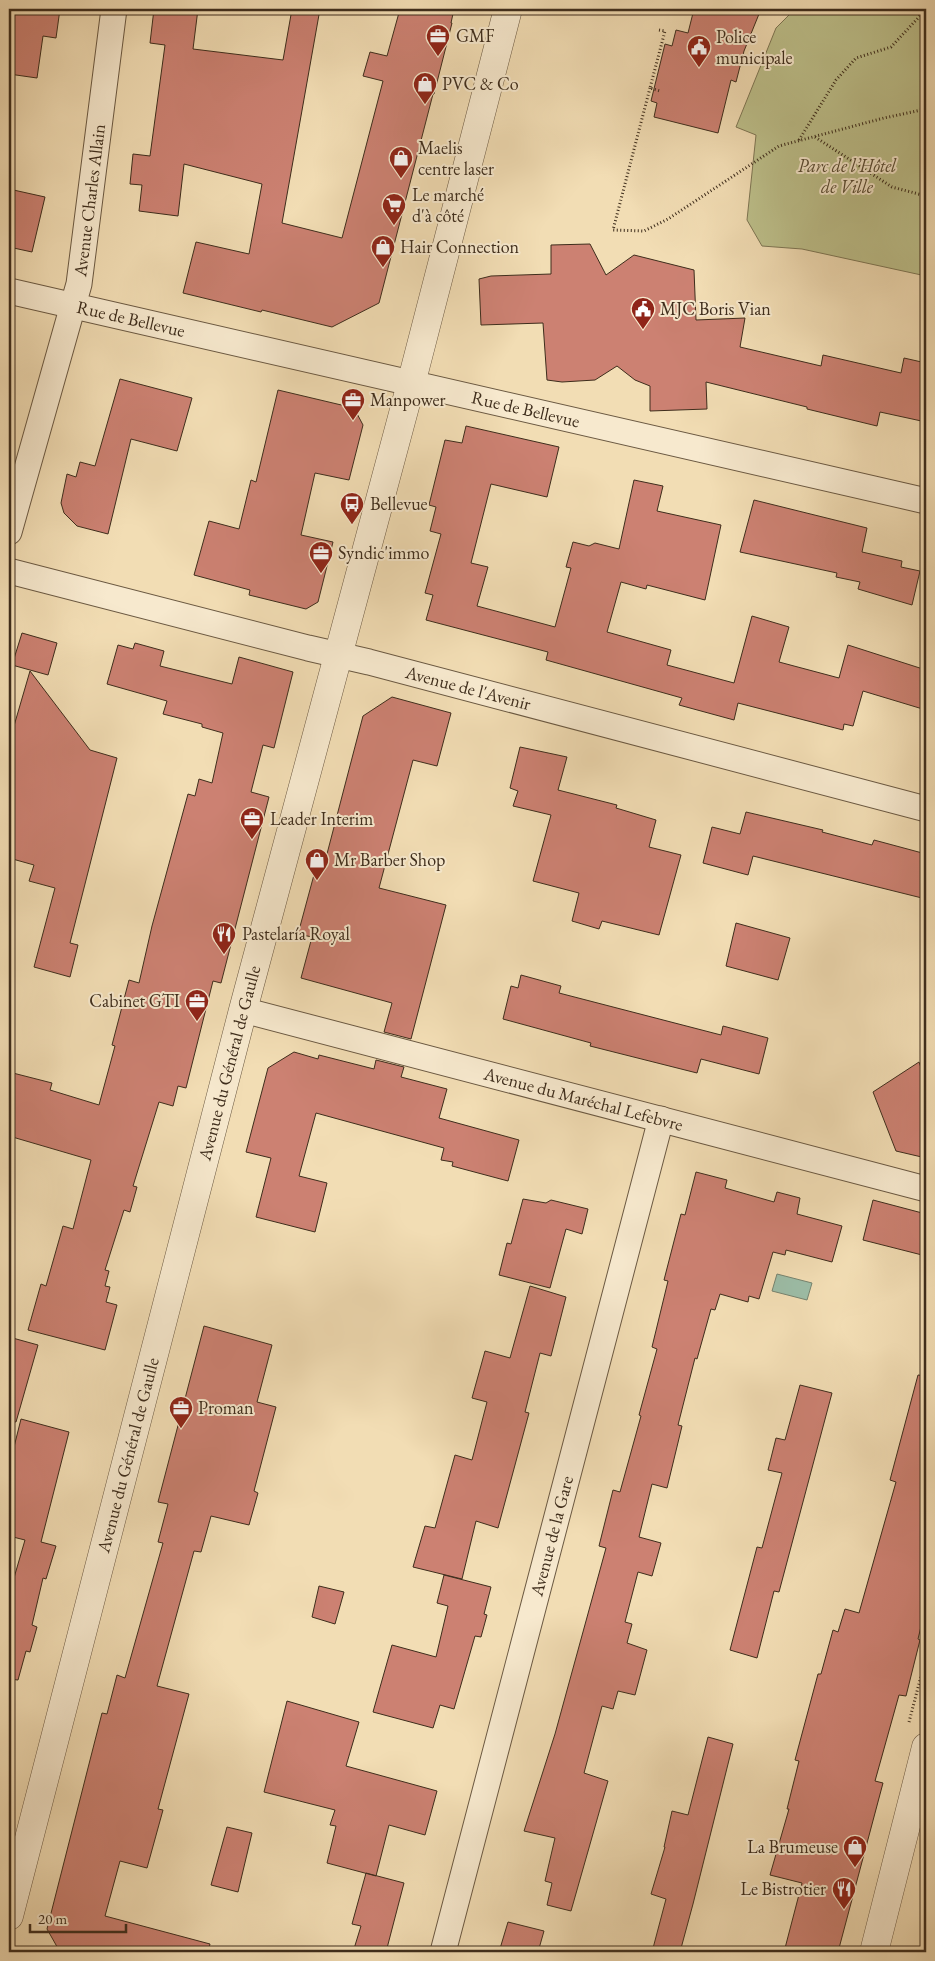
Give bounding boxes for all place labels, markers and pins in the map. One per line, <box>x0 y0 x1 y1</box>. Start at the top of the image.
office icon: GMF <box>425 23 451 57</box>
place label: GMF <box>456 24 495 47</box>
place label: Police municipale <box>716 25 793 69</box>
public building icon: Police municipale <box>686 34 712 68</box>
shop icon: PVC & Co <box>412 71 438 105</box>
place label: PVC & Co <box>442 72 519 95</box>
place label: Maelis centre laser <box>418 136 494 180</box>
shop icon: Maelis centre laser <box>388 145 414 179</box>
place label: Le marché d'à côté <box>412 183 484 227</box>
supermarket icon: Le marché d'à côté <box>381 192 407 226</box>
shop icon: Hair Connection <box>370 234 396 268</box>
place label: Hair Connection <box>400 235 520 258</box>
public building icon: MJC Boris Vian <box>630 296 656 330</box>
place label: MJC Boris Vian <box>660 297 771 320</box>
office icon: Manpower <box>340 387 366 421</box>
place label: Manpower <box>370 388 445 411</box>
bus stop icon: Bellevue <box>339 491 365 525</box>
place label: Bellevue <box>370 492 428 515</box>
office icon: Syndic'immo <box>308 540 334 574</box>
place label: Syndic'immo <box>338 541 430 564</box>
office icon: Leader Interim <box>239 806 265 840</box>
place label: Leader Interim <box>270 807 373 830</box>
shop icon: Mr Barber Shop <box>304 847 330 881</box>
place label: Mr Barber Shop <box>334 848 445 871</box>
restaurant icon: Pastelaría Royal <box>211 921 237 955</box>
place label: Pastelaría Royal <box>242 922 350 945</box>
office icon: Cabinet GTI <box>184 988 210 1022</box>
place label: Cabinet GTI <box>89 989 180 1012</box>
office icon: Proman <box>168 1395 194 1429</box>
place label: Proman <box>198 1396 254 1419</box>
shop icon: La Brumeuse <box>842 1834 868 1868</box>
place label: La Brumeuse <box>747 1835 838 1858</box>
restaurant icon: Le Bistrotier <box>831 1876 857 1910</box>
place label: Le Bistrotier <box>740 1877 826 1900</box>

